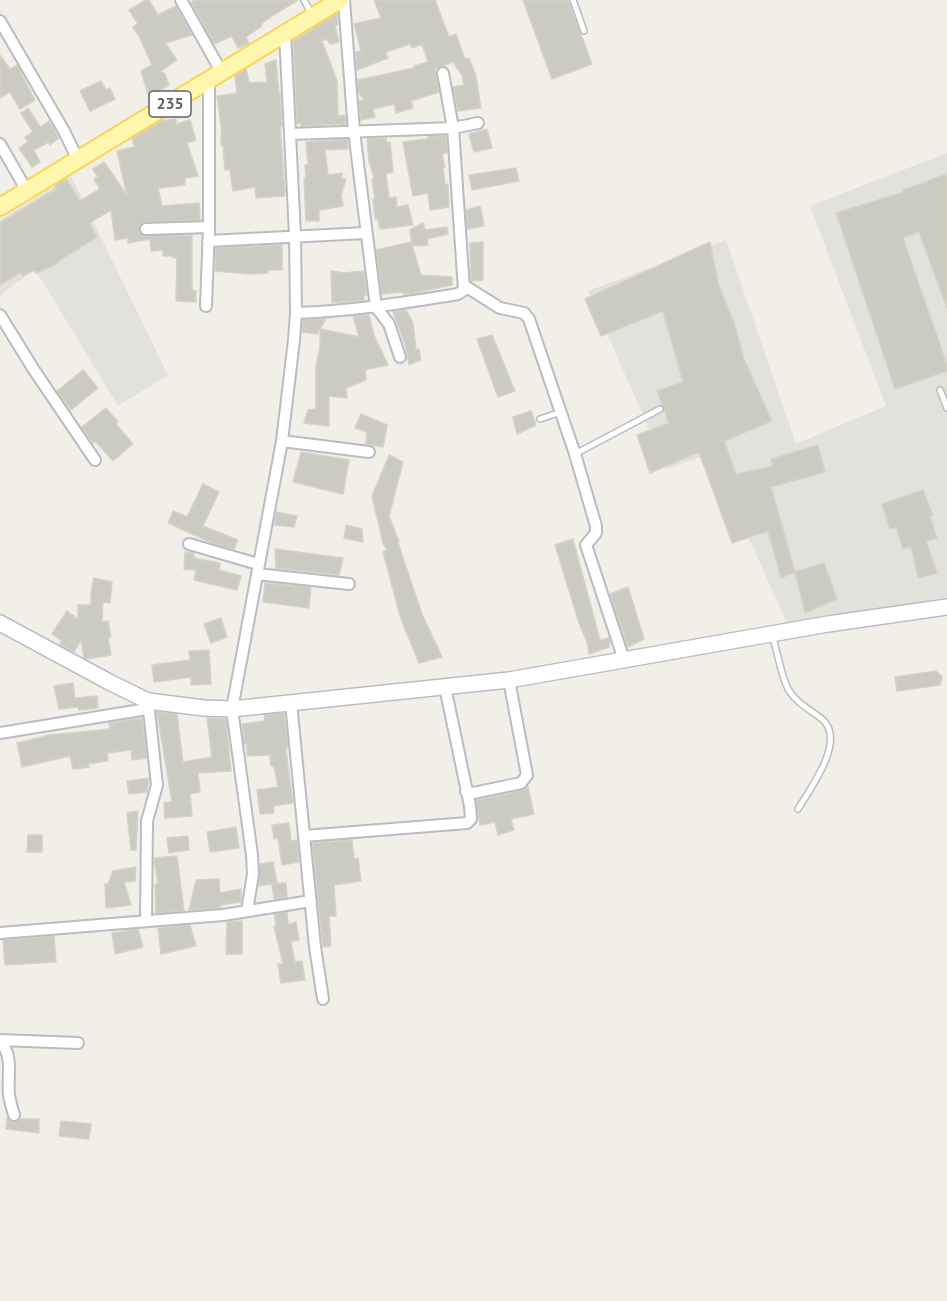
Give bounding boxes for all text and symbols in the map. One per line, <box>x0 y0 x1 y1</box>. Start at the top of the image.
road number: 235 <box>149 91 191 117</box>

